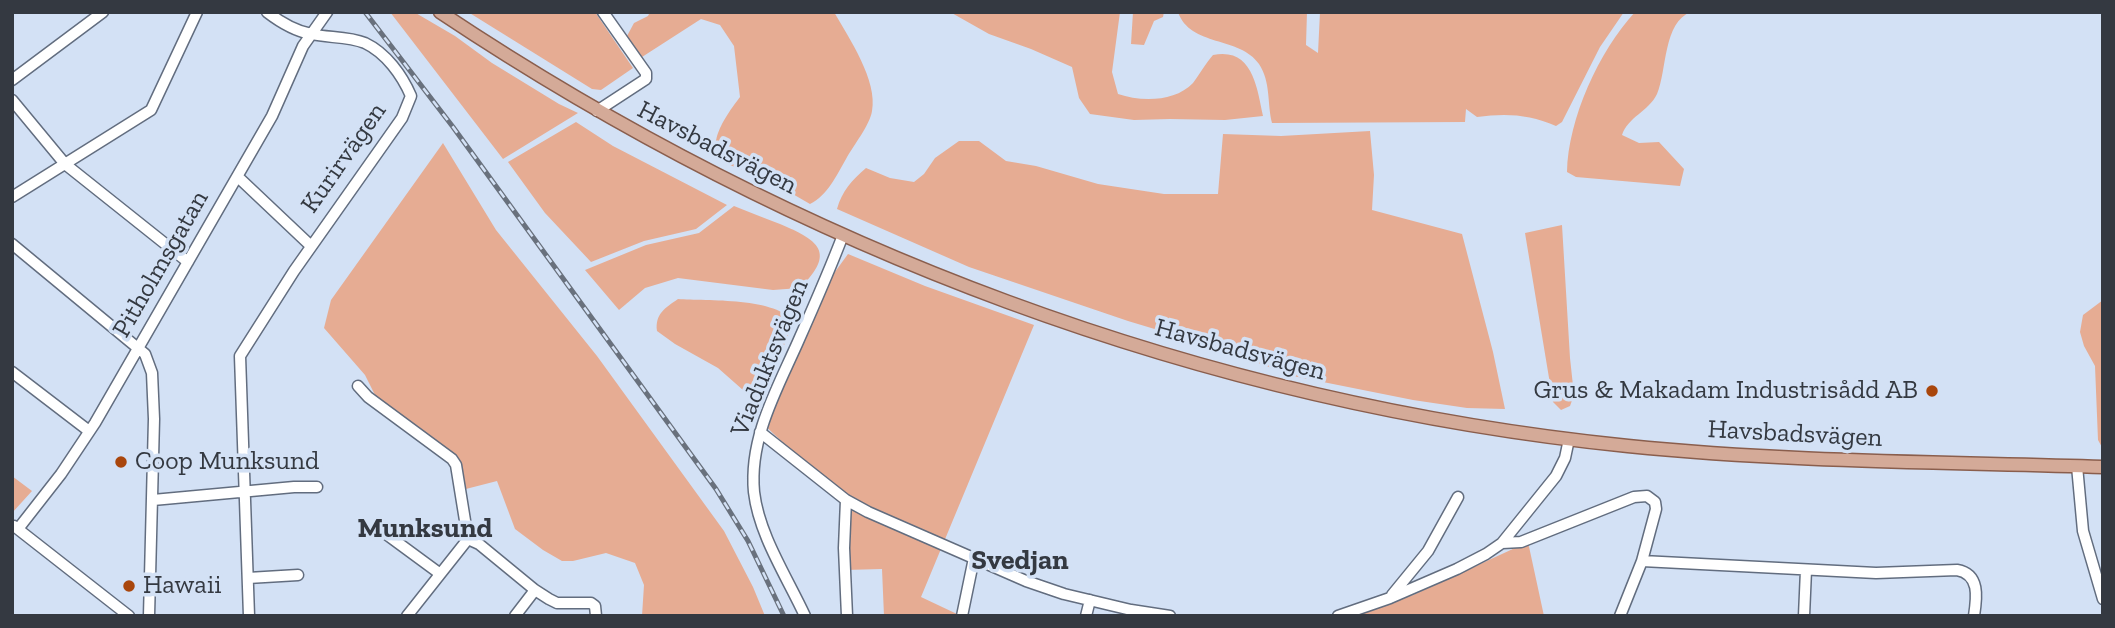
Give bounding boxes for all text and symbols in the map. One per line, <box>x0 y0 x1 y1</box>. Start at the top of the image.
street label: Havsbadsvägen <box>632 94 802 202</box>
street label: Kurirvägen <box>295 97 393 219</box>
street label: Pitholmsgatan <box>106 185 216 343</box>
street label: Viaduktsvägen <box>724 275 816 441</box>
street label: Havsbadsvägen <box>1151 312 1329 388</box>
place label: Grus & Makadam Industrisådd AB <box>1534 375 1918 407</box>
marker: Grus & Makadam Industrisådd AB <box>1924 383 1940 399</box>
street label: Havsbadsvägen <box>1707 414 1883 454</box>
place label: Coop Munksund <box>135 446 319 478</box>
marker: Coop Munksund <box>113 454 129 470</box>
district label: Munksund <box>358 512 492 546</box>
district label: Svedjan <box>971 544 1069 578</box>
place label: Hawaii <box>143 570 221 602</box>
marker: Hawaii <box>121 578 137 594</box>

